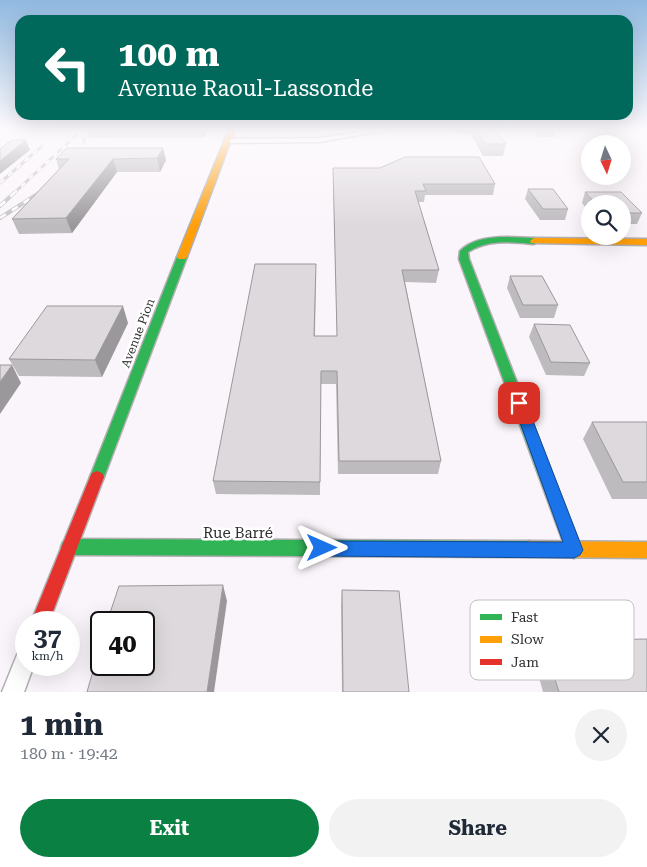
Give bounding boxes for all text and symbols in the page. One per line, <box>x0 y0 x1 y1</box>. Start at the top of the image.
text: 100 m <box>118 34 219 75</box>
icon: left <box>35 35 100 100</box>
text: Avenue Raoul-Lassonde <box>118 76 373 101</box>
north arrow <box>581 135 631 185</box>
map controls <box>581 135 631 245</box>
button: search <box>581 195 631 245</box>
street label: Avenue Pion <box>118 296 158 369</box>
pin <box>498 382 540 424</box>
icon: arrive <box>505 389 533 417</box>
position arrow <box>295 521 347 573</box>
street label: Rue Barré <box>203 524 273 542</box>
legend <box>470 600 634 680</box>
text: Fast <box>511 609 538 625</box>
speed limit sign: 40 <box>90 611 155 676</box>
text: 37 <box>33 623 62 652</box>
text: Slow <box>511 631 544 647</box>
text: km/h <box>31 649 64 663</box>
text: Jam <box>511 654 539 670</box>
text: 1 min <box>20 707 103 742</box>
button: close <box>575 709 627 761</box>
text: 180 m · 19:42 <box>20 744 118 763</box>
button: Exit <box>20 799 319 857</box>
button: Share <box>329 799 627 857</box>

